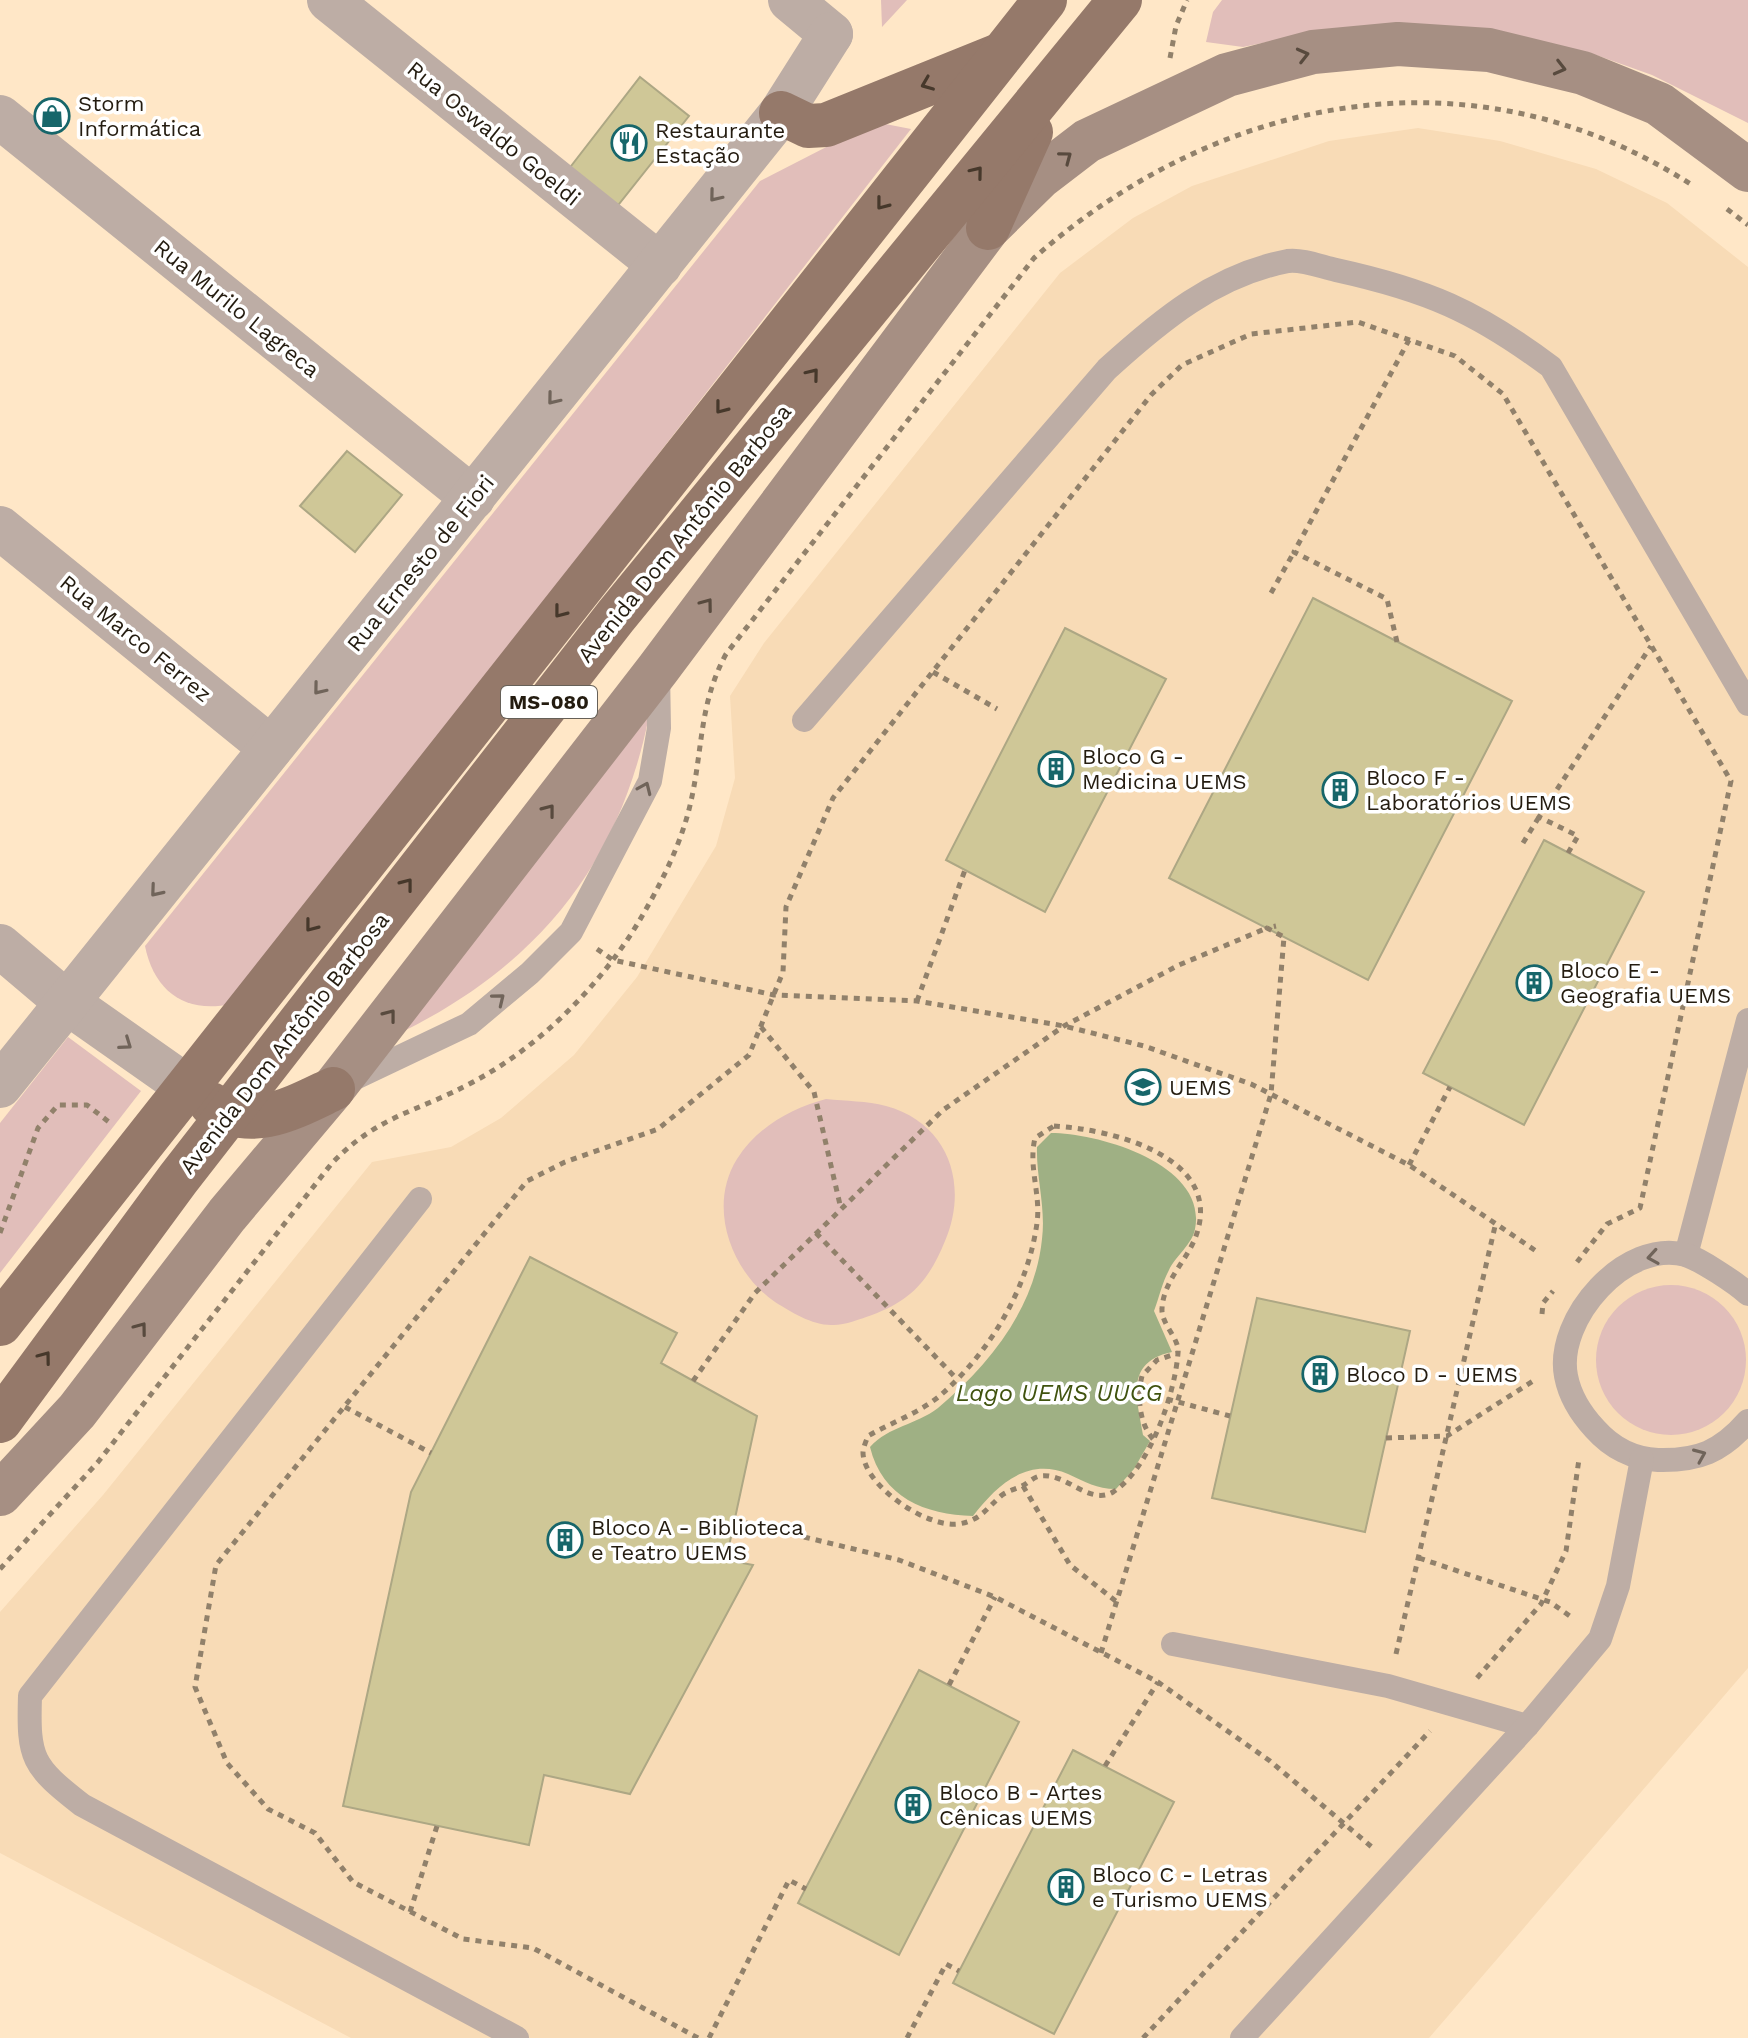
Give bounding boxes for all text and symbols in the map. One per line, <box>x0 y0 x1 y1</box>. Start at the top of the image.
one-way arrow <box>1296 47 1310 64</box>
street label: Rua Oswaldo Goeldi <box>402 56 585 211</box>
one-way arrow <box>1553 58 1567 75</box>
one-way arrow <box>921 74 935 91</box>
place label: Storm Informática <box>78 91 201 141</box>
shop icon: Storm Informática <box>33 97 71 135</box>
place label: Restaurante Estação <box>655 118 785 168</box>
restaurant icon: Restaurante Estação <box>610 124 648 162</box>
one-way arrow <box>1057 153 1072 167</box>
one-way arrow <box>967 167 982 181</box>
one-way arrow <box>710 187 725 201</box>
one-way arrow <box>877 195 891 210</box>
street label: Rua Murilo Lagreca <box>149 234 324 383</box>
one-way arrow <box>803 369 818 383</box>
one-way arrow <box>548 390 562 405</box>
street label: Avenida Dom Antônio Barbosa <box>573 399 796 667</box>
one-way arrow <box>716 399 730 414</box>
street label: Rua Ernesto de Fiori <box>342 470 499 656</box>
street label: Rua Marco Ferrez <box>55 570 216 707</box>
one-way arrow <box>698 598 712 612</box>
one-way arrow <box>555 603 569 618</box>
one-way arrow <box>314 680 329 694</box>
road number: MS-080 <box>501 686 597 718</box>
place label: Bloco G - Medicina UEMS <box>1082 744 1247 794</box>
building icon: Bloco G - Medicina UEMS <box>1037 750 1075 788</box>
place label: Bloco F - Laboratórios UEMS <box>1366 765 1571 815</box>
building icon: Bloco F - Laboratórios UEMS <box>1321 771 1359 809</box>
one-way arrow <box>635 782 651 797</box>
one-way arrow <box>540 804 554 819</box>
one-way arrow <box>398 878 412 893</box>
one-way arrow <box>151 882 166 896</box>
street label: Avenida Dom Antônio Barbosa <box>175 908 394 1179</box>
one-way arrow <box>307 917 321 932</box>
place label: Bloco E - Geografia UEMS <box>1560 958 1731 1008</box>
building icon: Bloco E - Geografia UEMS <box>1515 964 1553 1002</box>
one-way arrow <box>490 994 504 1009</box>
one-way arrow <box>380 1009 394 1024</box>
one-way arrow <box>117 1034 131 1049</box>
school or university icon: UEMS <box>1124 1068 1162 1106</box>
place label: UEMS <box>1169 1075 1232 1100</box>
one-way arrow <box>1647 1248 1660 1265</box>
one-way arrow <box>131 1322 145 1337</box>
one-way arrow <box>36 1352 50 1366</box>
building icon: Bloco D - UEMS <box>1301 1355 1339 1393</box>
place label: Bloco D - UEMS <box>1346 1362 1518 1387</box>
water label: Lago UEMS UUCG <box>956 1379 1162 1407</box>
one-way arrow <box>1692 1448 1706 1464</box>
place label: Bloco A - Biblioteca e Teatro UEMS <box>591 1515 804 1565</box>
building icon: Bloco A - Biblioteca e Teatro UEMS <box>546 1521 584 1559</box>
place label: Bloco B - Artes Cênicas UEMS <box>939 1780 1102 1830</box>
building icon: Bloco B - Artes Cênicas UEMS <box>894 1786 932 1824</box>
place label: Bloco C - Letras e Turismo UEMS <box>1092 1862 1268 1912</box>
building icon: Bloco C - Letras e Turismo UEMS <box>1047 1868 1085 1906</box>

